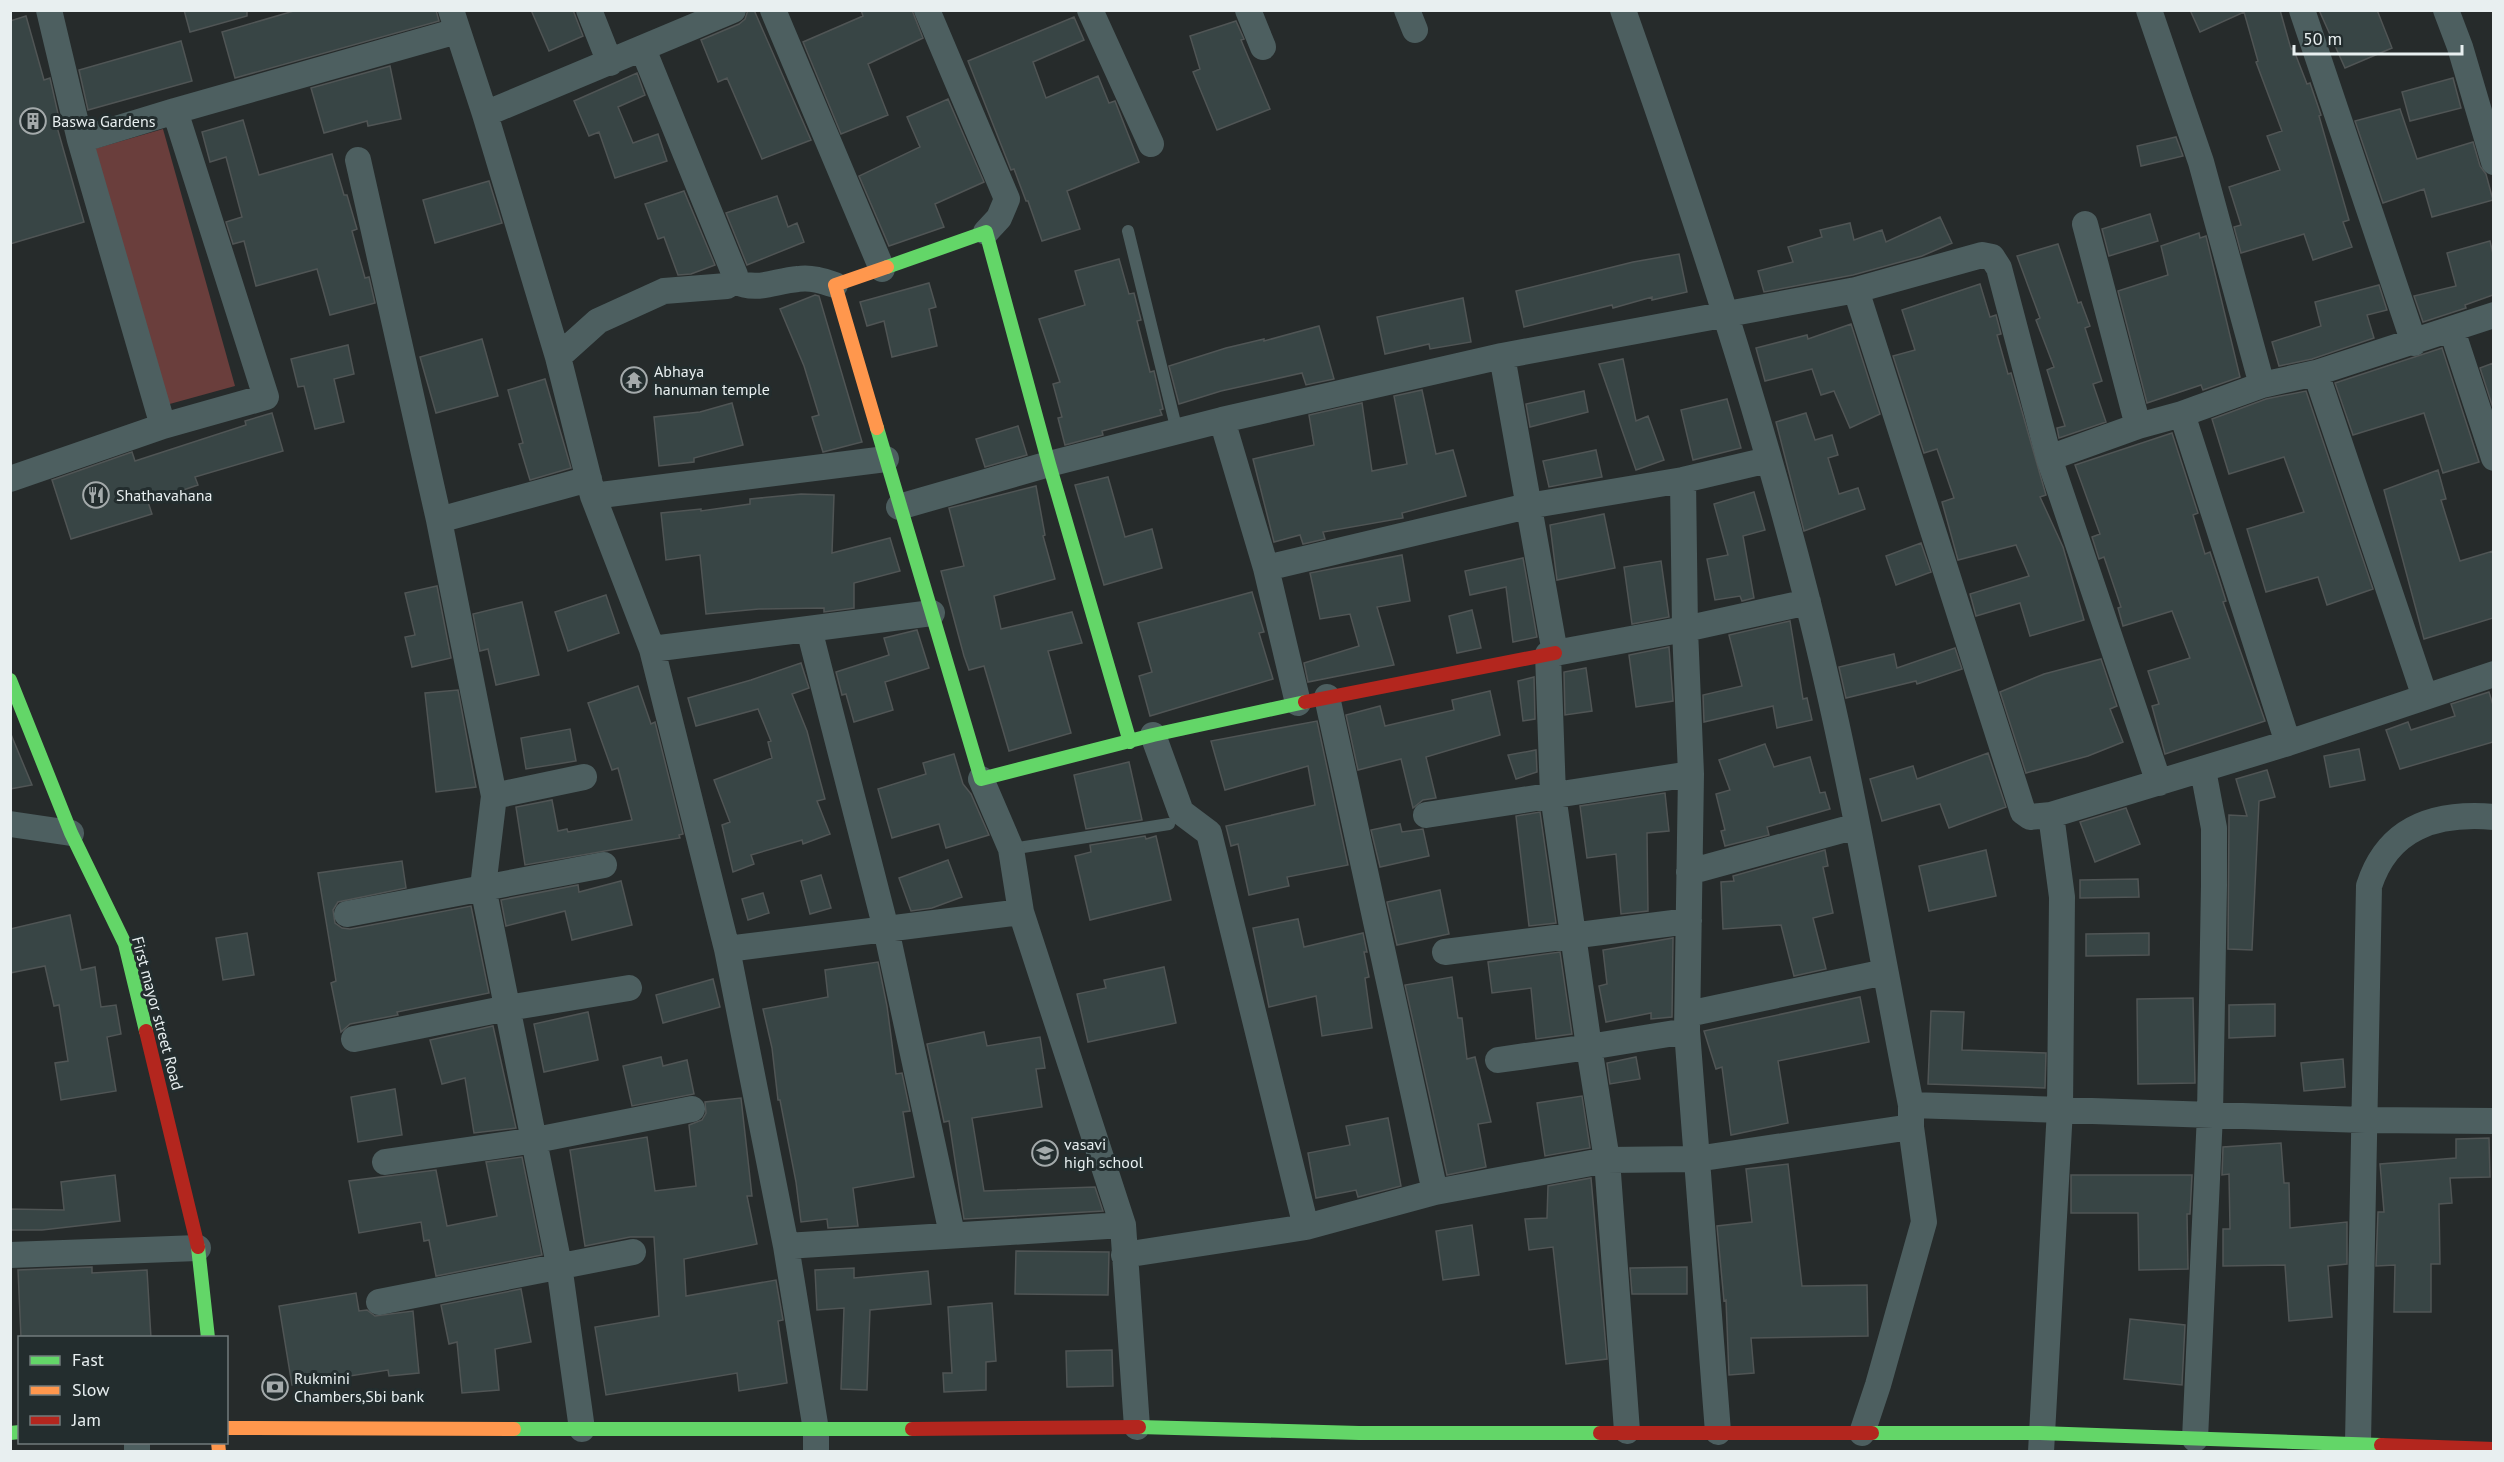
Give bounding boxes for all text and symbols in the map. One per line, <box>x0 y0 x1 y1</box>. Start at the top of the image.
scale bar <box>2294 18 2462 56</box>
text: 50 m <box>2303 27 2342 50</box>
building icon: Baswa Gardens <box>18 106 48 136</box>
place label: Baswa Gardens <box>52 111 156 131</box>
place label: Abhaya hanuman temple <box>654 361 770 399</box>
temple icon: Abhaya hanuman temple <box>619 365 649 395</box>
restaurant icon: Shathavahana <box>81 480 111 510</box>
place label: Shathavahana <box>116 485 212 505</box>
street label: First mayor street Road <box>128 934 188 1092</box>
place label: vasavi high school <box>1064 1134 1144 1172</box>
school or university icon: vasavi high school <box>1030 1138 1060 1168</box>
legend <box>18 1336 228 1444</box>
text: Fast <box>72 1348 104 1371</box>
place label: Rukmini Chambers,Sbi bank <box>294 1368 424 1406</box>
bank icon: Rukmini Chambers,Sbi bank <box>260 1372 290 1402</box>
text: Slow <box>72 1378 110 1401</box>
text: Jam <box>71 1408 101 1431</box>

